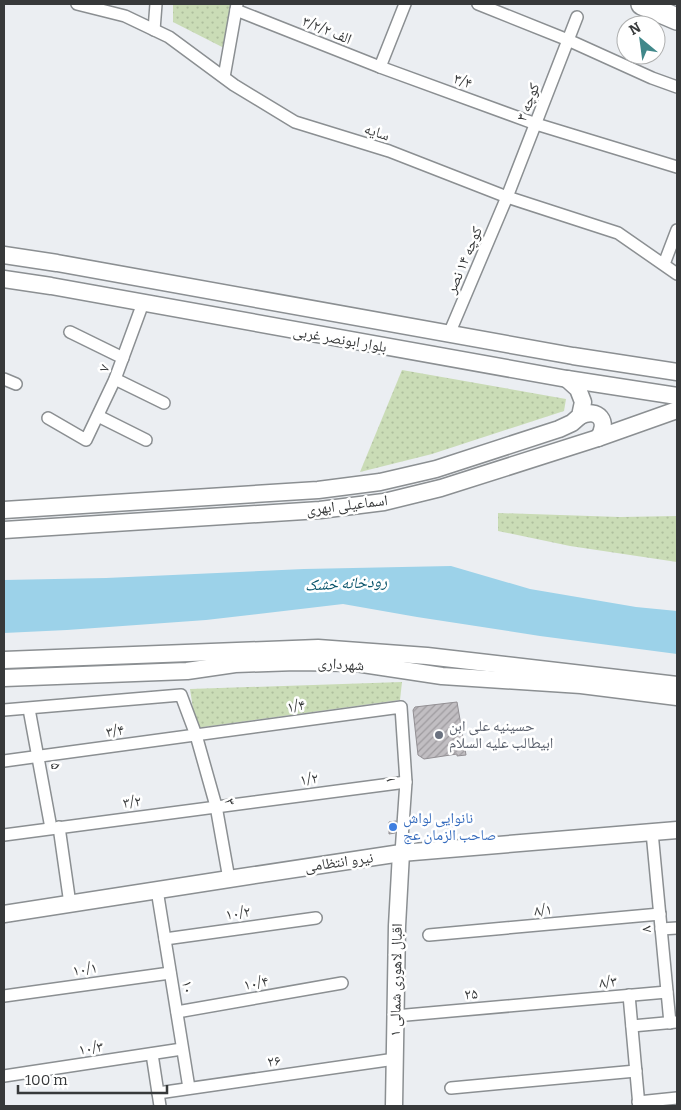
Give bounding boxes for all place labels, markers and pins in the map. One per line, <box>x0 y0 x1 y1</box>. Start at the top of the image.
place label: حسینیه علی ابن ابیطالب علیه السلام <box>449 717 553 753</box>
marker: حسینیه علی ابن ابیطالب علیه السلام <box>433 729 445 741</box>
place label: نانوایی لواش صاحب الزمان عج <box>403 809 496 845</box>
marker: نانوایی لواش صاحب الزمان عج <box>387 821 399 833</box>

